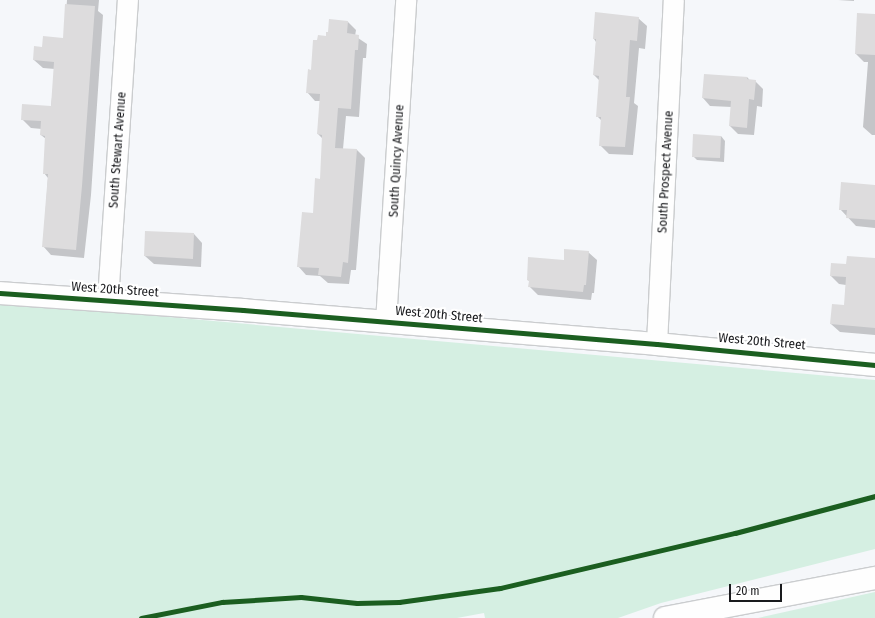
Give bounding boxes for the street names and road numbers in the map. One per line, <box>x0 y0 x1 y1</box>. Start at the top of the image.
street label: South Stewart Avenue <box>106 91 130 209</box>
street label: South Quincy Avenue <box>386 104 408 218</box>
street label: South Prospect Avenue <box>655 110 677 234</box>
street label: West 20th Street <box>71 279 159 301</box>
street label: West 20th Street <box>395 303 483 327</box>
street label: West 20th Street <box>718 330 806 354</box>

